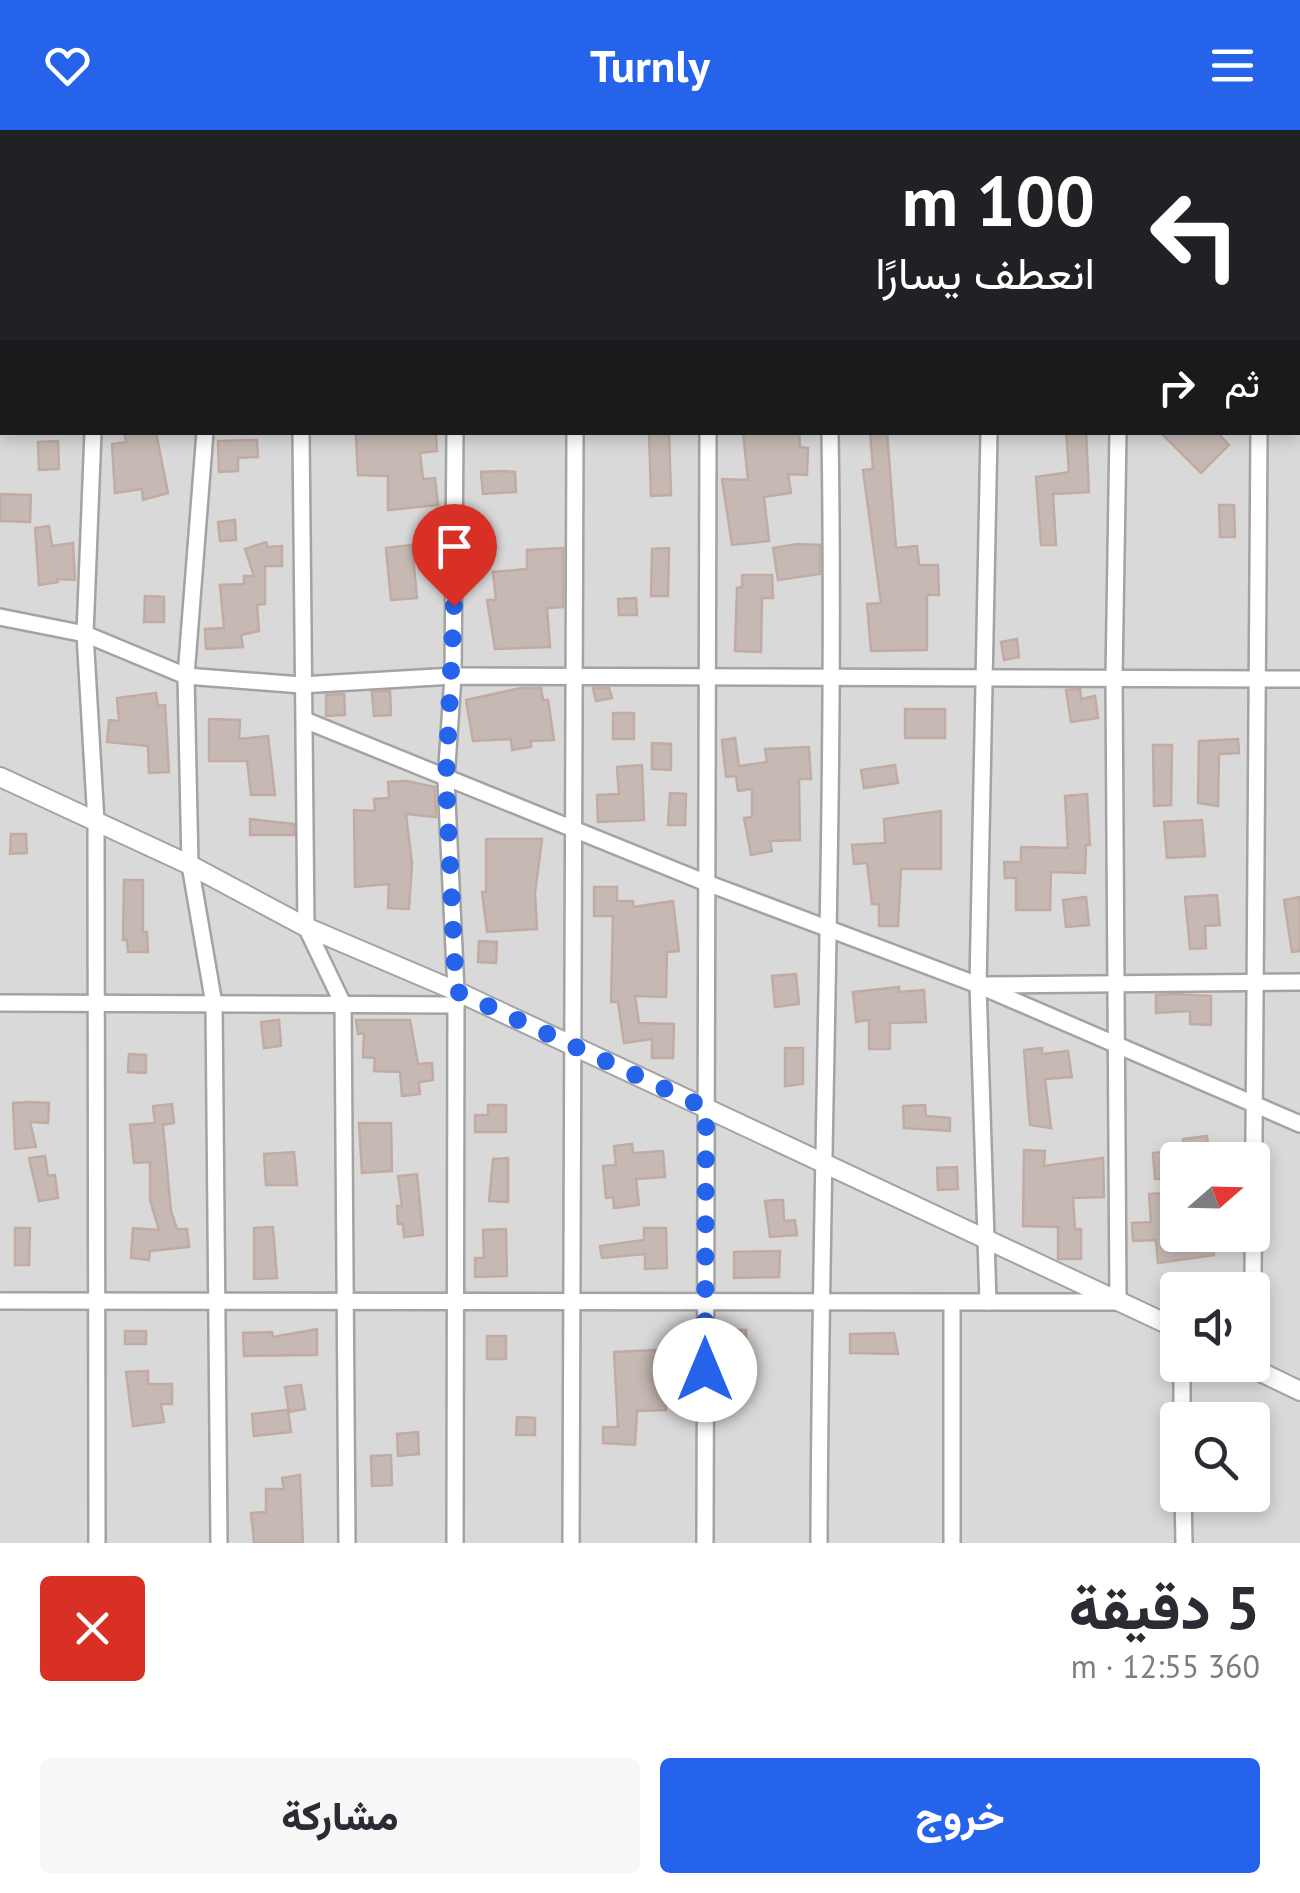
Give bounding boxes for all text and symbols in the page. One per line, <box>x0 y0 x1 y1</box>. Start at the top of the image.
text: Turnly <box>590 36 710 94</box>
icon: heart <box>40 38 95 93</box>
icon: menu <box>1205 38 1260 93</box>
text: 100 m <box>902 155 1095 245</box>
icon: left <box>1130 170 1260 300</box>
text: انعطف يسارًا <box>875 243 1095 301</box>
text: ثم <box>1224 358 1260 407</box>
icon: right <box>1149 360 1204 415</box>
pin <box>412 504 497 607</box>
icon: arrive <box>427 519 482 574</box>
north arrow <box>1160 1142 1270 1252</box>
map controls <box>1160 1142 1270 1512</box>
button: sound <box>1160 1272 1270 1382</box>
position arrow <box>653 1318 757 1422</box>
button: search <box>1160 1402 1270 1512</box>
text: 5 دقيقة <box>1069 1568 1260 1646</box>
button: close <box>40 1576 145 1681</box>
text: 360 m · 12:55 <box>1071 1645 1260 1687</box>
button: مشاركة <box>40 1758 640 1873</box>
button: خروج <box>660 1758 1260 1873</box>

